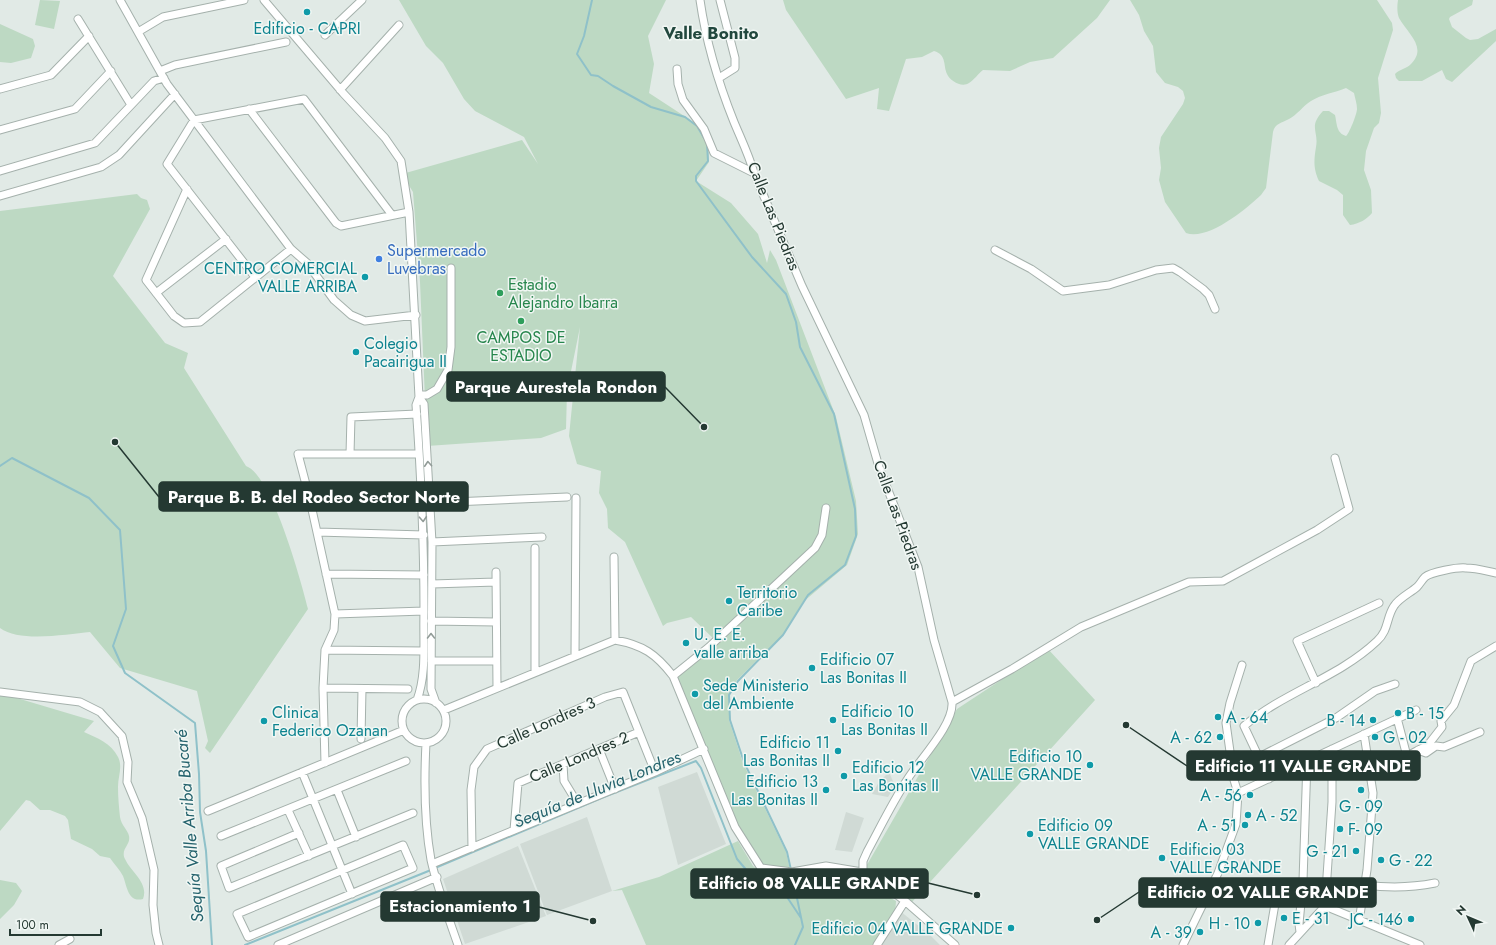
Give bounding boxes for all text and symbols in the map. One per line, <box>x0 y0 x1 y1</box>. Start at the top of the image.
marker: Edificio - CAPRI <box>302 7 312 17</box>
place label: Edificio - CAPRI <box>253 17 361 40</box>
district label: Valle Bonito <box>662 21 759 45</box>
street label: Calle Las Piedras <box>742 158 806 274</box>
place label: Supermercado Luvebras <box>387 239 486 280</box>
marker: Supermercado Luvebras <box>374 254 384 264</box>
place label: CENTRO COMERCIAL VALLE ARRIBA <box>204 257 358 298</box>
marker: CENTRO COMERCIAL VALLE ARRIBA <box>360 272 370 282</box>
place label: Estadio Alejandro Ibarra <box>508 273 618 314</box>
marker: Estadio Alejandro Ibarra <box>495 288 505 298</box>
marker: CAMPOS DE ESTADIO <box>516 316 526 326</box>
place label: CAMPOS DE ESTADIO <box>477 326 565 367</box>
place label: Colegio Pacairigua II <box>364 332 447 373</box>
marker: Colegio Pacairigua II <box>351 347 361 357</box>
callout: Parque Aurestela Rondon <box>447 372 665 401</box>
text: Parque Aurestela Rondon <box>455 375 657 399</box>
street label: Calle Las Piedras <box>868 457 928 573</box>
one-way arrow <box>424 461 433 467</box>
callout: Parque B. B. del Rodeo Sector Norte <box>159 482 468 511</box>
text: Parque B. B. del Rodeo Sector Norte <box>168 485 461 509</box>
one-way arrow <box>419 516 427 522</box>
place label: Territorio Caribe <box>737 581 797 622</box>
marker: Territorio Caribe <box>724 596 734 606</box>
place label: U. E. E. valle arriba <box>694 623 769 664</box>
one-way arrow <box>427 633 435 639</box>
marker: U. E. E. valle arriba <box>681 638 691 648</box>
place label: Edificio 07 Las Bonitas II <box>820 648 907 689</box>
marker: Edificio 07 Las Bonitas II <box>807 663 817 673</box>
place label: Sede Ministerio del Ambiente <box>703 674 809 715</box>
marker: Sede Ministerio del Ambiente <box>690 689 700 699</box>
street label: Calle Londres 3 <box>493 691 599 755</box>
place label: Edificio 10 Las Bonitas II <box>841 700 928 741</box>
place label: Clinica Federico Ozanan <box>272 701 388 742</box>
place label: B - 15 <box>1406 702 1444 725</box>
place label: A - 64 <box>1226 706 1268 729</box>
marker: B - 15 <box>1393 708 1403 718</box>
place label: B - 14 <box>1327 709 1365 732</box>
marker: A - 64 <box>1213 712 1223 722</box>
marker: Edificio 10 Las Bonitas II <box>828 715 838 725</box>
marker: B - 14 <box>1368 715 1378 725</box>
marker: Clinica Federico Ozanan <box>259 716 269 726</box>
street label: Calle Londres 2 <box>526 726 632 788</box>
place label: A - 62 <box>1170 726 1212 749</box>
place label: G - 02 <box>1383 726 1427 749</box>
water label: Sequía Valle Arriba Bucaré <box>169 728 209 924</box>
place label: Edificio 11 Las Bonitas II <box>743 731 830 772</box>
marker: A - 62 <box>1215 732 1225 742</box>
marker: G - 02 <box>1370 732 1380 742</box>
water label: Sequía de Lluvia Londres <box>510 744 685 834</box>
place label: Edificio 10 VALLE GRANDE <box>970 745 1082 786</box>
marker: Edificio 11 Las Bonitas II <box>833 746 843 756</box>
callout: Edificio 11 VALLE GRANDE <box>1187 751 1420 780</box>
text: Edificio 11 VALLE GRANDE <box>1195 754 1411 778</box>
place label: Edificio 12 Las Bonitas II <box>852 756 939 797</box>
marker: Edificio 10 VALLE GRANDE <box>1085 760 1095 770</box>
place label: Edificio 13 Las Bonitas II <box>731 770 818 811</box>
marker: Edificio 12 Las Bonitas II <box>839 771 849 781</box>
place label: A - 56 <box>1200 784 1242 807</box>
marker: Edificio 13 Las Bonitas II <box>821 785 831 795</box>
marker: G - 09 <box>1356 785 1366 795</box>
marker: A - 56 <box>1245 790 1255 800</box>
place label: G - 09 <box>1339 795 1383 818</box>
place label: A - 52 <box>1256 804 1298 827</box>
marker: A - 52 <box>1243 810 1253 820</box>
place label: Edificio 09 VALLE GRANDE <box>1038 814 1150 855</box>
place label: A - 51 <box>1197 814 1237 837</box>
place label: F- 09 <box>1348 818 1383 841</box>
marker: A - 51 <box>1240 820 1250 830</box>
marker: F- 09 <box>1335 824 1345 834</box>
marker: Edificio 09 VALLE GRANDE <box>1025 829 1035 839</box>
place label: Edificio 03 VALLE GRANDE <box>1170 838 1282 879</box>
place label: G - 21 <box>1306 840 1348 863</box>
marker: G - 21 <box>1351 846 1361 856</box>
place label: G - 22 <box>1389 849 1433 872</box>
marker: Edificio 03 VALLE GRANDE <box>1157 853 1167 863</box>
marker: G - 22 <box>1376 855 1386 865</box>
callout: Edificio 08 VALLE GRANDE <box>691 869 928 898</box>
text: Edificio 08 VALLE GRANDE <box>698 871 920 895</box>
callout: Edificio 02 VALLE GRANDE <box>1139 878 1376 907</box>
text: Edificio 02 VALLE GRANDE <box>1147 880 1369 904</box>
callout: Estacionamiento 1 <box>381 892 539 921</box>
text: Estacionamiento 1 <box>389 894 531 918</box>
north arrow <box>1448 897 1488 937</box>
text: N <box>1452 901 1470 919</box>
place label: E - 31 <box>1292 907 1330 930</box>
place label: JC - 146 <box>1347 908 1403 931</box>
scale bar <box>10 911 101 937</box>
place label: H - 10 <box>1209 912 1250 935</box>
marker: E - 31 <box>1279 913 1289 923</box>
marker: JC - 146 <box>1406 914 1416 924</box>
text: 100 m <box>16 916 49 934</box>
place label: Edificio 04 VALLE GRANDE <box>812 917 1003 940</box>
marker: H - 10 <box>1253 918 1263 928</box>
place label: A - 39 <box>1151 921 1192 944</box>
marker: Edificio 04 VALLE GRANDE <box>1006 923 1016 933</box>
marker: A - 39 <box>1195 927 1205 937</box>

